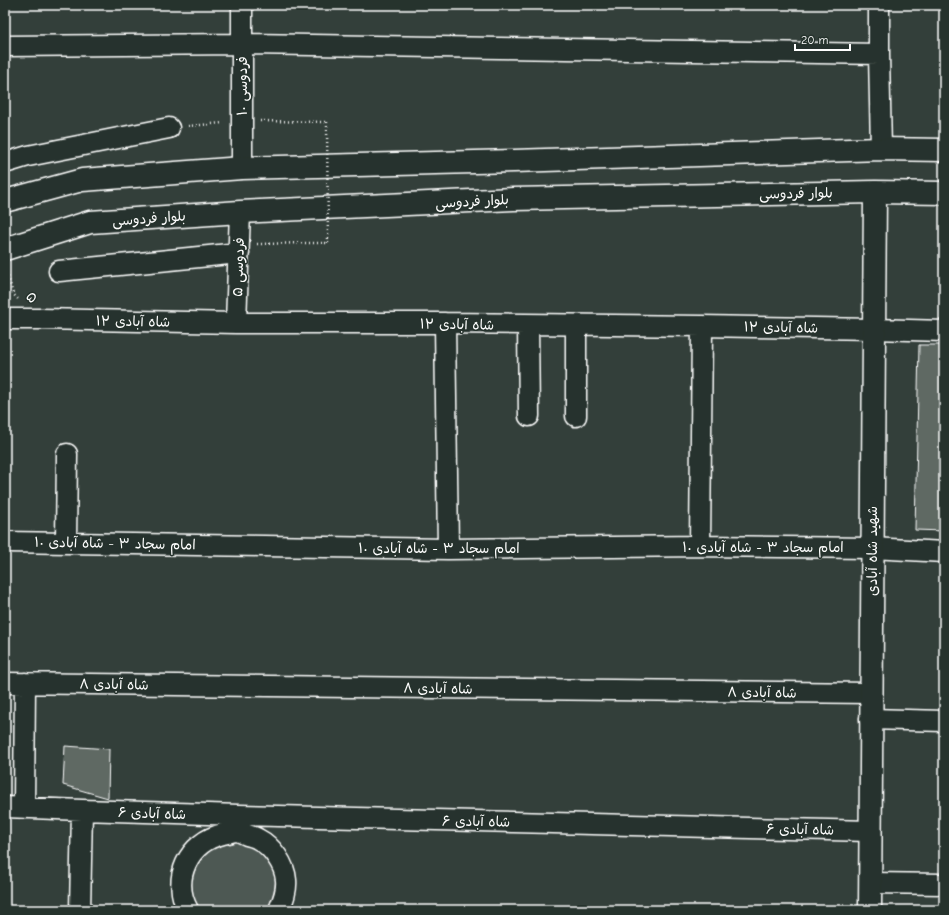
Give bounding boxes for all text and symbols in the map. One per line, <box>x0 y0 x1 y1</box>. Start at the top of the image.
scale bar <box>795 26 850 52</box>
text: 20 m <box>801 33 829 47</box>
street label: فردوسی ۱۰ <box>234 56 251 116</box>
street label: بلوار فردوسی <box>759 184 833 203</box>
street label: بلوار فردوسی <box>435 191 509 212</box>
street label: بلوار فردوسی <box>112 207 186 230</box>
street label: فردوسی ۵ <box>229 237 248 297</box>
street label: ۵ <box>22 288 41 307</box>
street label: شاه آبادی ۱۲ <box>96 312 170 331</box>
street label: شاه آبادی ۱۲ <box>420 315 494 334</box>
street label: شاه آبادی ۱۲ <box>744 318 818 337</box>
street label: شهید شاه آبادی <box>864 506 881 596</box>
street label: امام سجاد ۳ - شاه آبادی ۱۰ <box>34 534 196 555</box>
street label: امام سجاد ۳ - شاه آبادی ۱۰ <box>682 539 844 558</box>
street label: امام سجاد ۳ - شاه آبادی ۱۰ <box>358 540 520 559</box>
street label: شاه آبادی ۸ <box>79 675 149 694</box>
street label: شاه آبادی ۸ <box>403 679 473 698</box>
street label: شاه آبادی ۸ <box>727 683 797 702</box>
street label: شاه آبادی ۶ <box>118 804 186 823</box>
street label: شاه آبادی ۶ <box>442 812 510 831</box>
street label: شاه آبادی ۶ <box>766 820 834 839</box>

